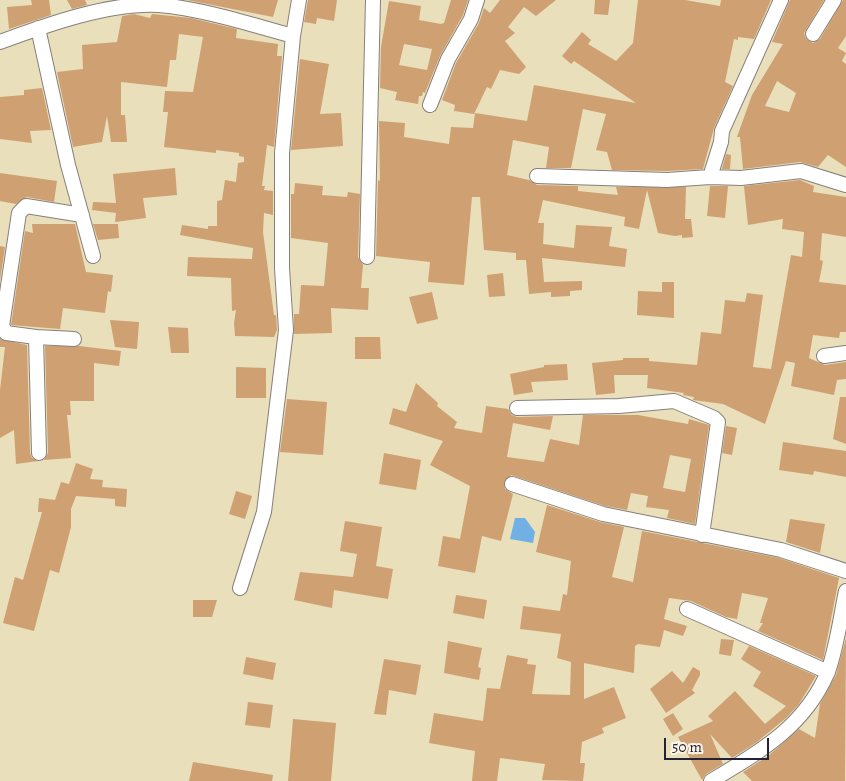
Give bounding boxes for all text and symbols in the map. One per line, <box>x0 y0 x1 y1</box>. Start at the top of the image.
scale bar <box>666 728 771 760</box>
text: 50 m <box>672 737 702 757</box>

